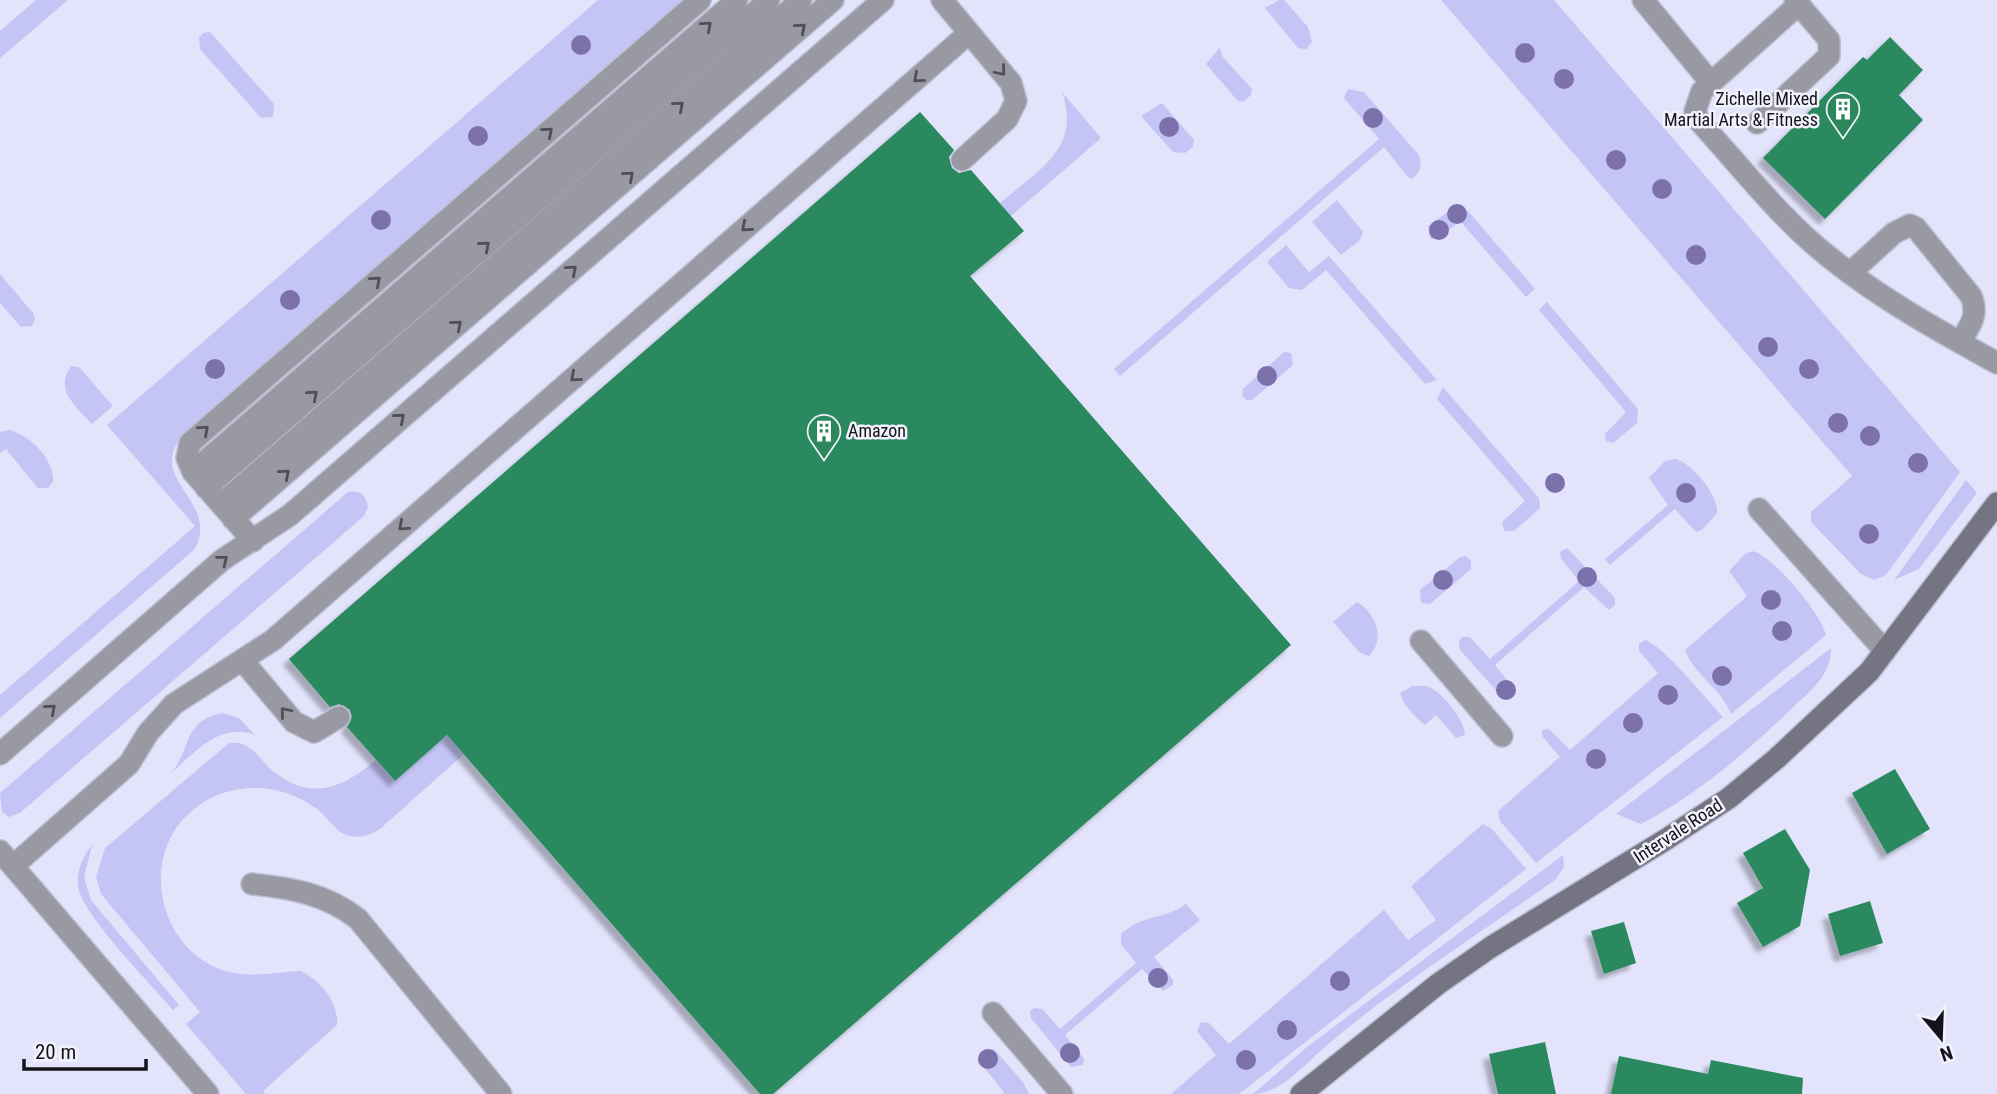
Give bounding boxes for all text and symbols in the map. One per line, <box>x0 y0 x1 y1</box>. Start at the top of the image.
one-way arrow <box>699 22 712 34</box>
one-way arrow <box>793 23 806 36</box>
one-way arrow <box>993 63 1005 76</box>
one-way arrow <box>913 70 926 82</box>
place label: Zichelle Mixed Martial Arts & Fitness <box>1664 88 1818 130</box>
building icon: Zichelle Mixed Martial Arts & Fitness <box>1824 90 1862 139</box>
one-way arrow <box>671 102 684 114</box>
one-way arrow <box>539 128 552 140</box>
one-way arrow <box>621 172 634 184</box>
one-way arrow <box>742 219 755 231</box>
one-way arrow <box>477 242 490 254</box>
one-way arrow <box>564 265 577 278</box>
one-way arrow <box>367 277 380 289</box>
one-way arrow <box>449 321 462 333</box>
one-way arrow <box>570 369 583 381</box>
one-way arrow <box>305 391 318 403</box>
building icon: Amazon <box>805 412 843 461</box>
one-way arrow <box>392 414 405 426</box>
place label: Amazon <box>848 420 906 441</box>
one-way arrow <box>196 426 209 438</box>
one-way arrow <box>277 470 290 482</box>
one-way arrow <box>399 518 412 531</box>
one-way arrow <box>215 555 227 568</box>
one-way arrow <box>43 705 56 717</box>
one-way arrow <box>281 707 293 720</box>
street label: Intervale Road <box>1629 794 1726 867</box>
north arrow <box>1906 1003 1976 1073</box>
scale bar <box>24 1028 147 1072</box>
text: 20 m <box>35 1040 76 1064</box>
text: N <box>1937 1041 1956 1066</box>

